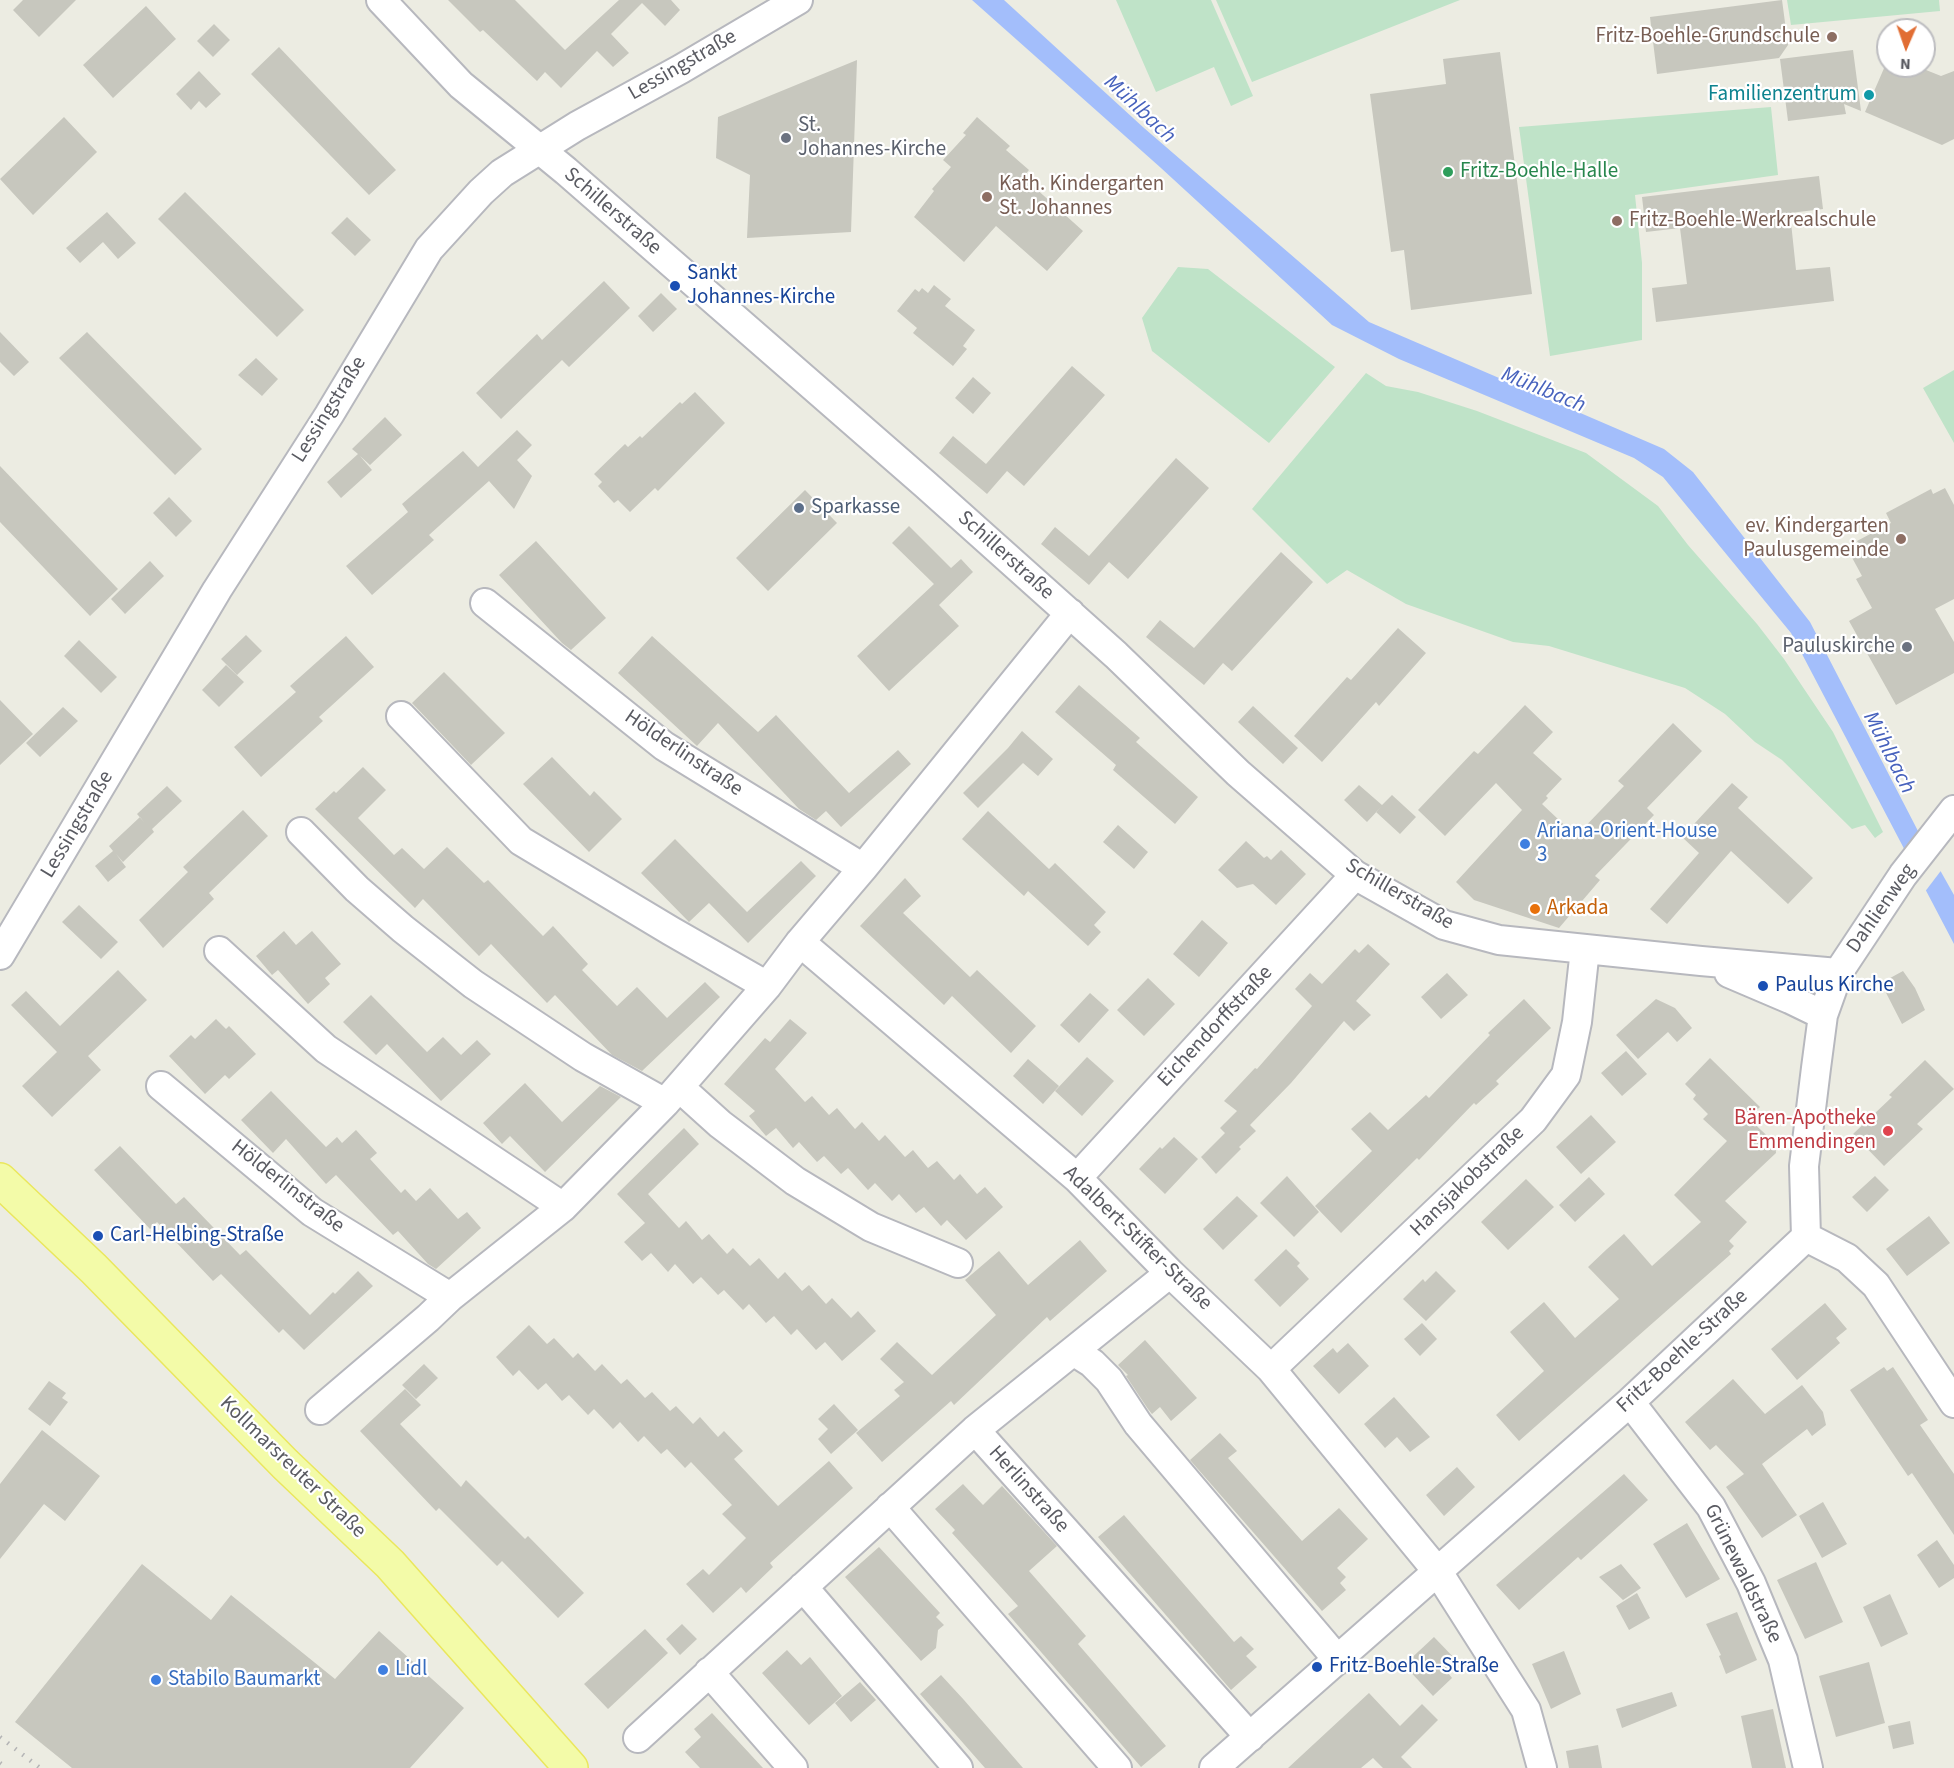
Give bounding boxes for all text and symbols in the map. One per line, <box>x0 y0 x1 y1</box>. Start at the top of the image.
north arrow <box>1876 18 1936 78</box>
place label: Fritz-Boehle-Grundschule <box>1595 24 1820 50</box>
street label: Lessingstraße <box>624 25 742 107</box>
marker: Fritz-Boehle-Grundschule <box>1825 30 1839 44</box>
text: N <box>1900 53 1911 75</box>
water label: Mühlbach <box>1098 70 1180 150</box>
place label: Familienzentrum <box>1708 82 1857 108</box>
marker: Familienzentrum <box>1862 88 1876 102</box>
place label: St. Johannes-Kirche <box>798 113 946 163</box>
marker: St. Johannes-Kirche <box>779 131 793 145</box>
place label: Fritz-Boehle-Halle <box>1460 159 1618 185</box>
street label: Schillerstraße <box>558 163 666 261</box>
marker: Fritz-Boehle-Halle <box>1441 165 1455 179</box>
place label: Kath. Kindergarten St. Johannes <box>999 172 1164 222</box>
marker: Kath. Kindergarten St. Johannes <box>980 190 994 204</box>
place label: Fritz-Boehle-Werkrealschule <box>1629 208 1876 234</box>
marker: Fritz-Boehle-Werkrealschule <box>1610 214 1624 228</box>
place label: Sankt Johannes-Kirche <box>687 261 835 311</box>
marker: Sankt Johannes-Kirche <box>668 279 682 293</box>
street label: Lessingstraße <box>287 352 373 468</box>
water label: Mühlbach <box>1497 362 1589 420</box>
place label: Sparkasse <box>811 495 900 521</box>
marker: Sparkasse <box>792 501 806 515</box>
street label: Schillerstraße <box>952 506 1058 606</box>
place label: ev. Kindergarten Paulusgemeinde <box>1743 514 1889 564</box>
marker: ev. Kindergarten Paulusgemeinde <box>1894 532 1908 546</box>
place label: Pauluskirche <box>1782 634 1895 660</box>
marker: Pauluskirche <box>1900 640 1914 654</box>
street label: Hölderlinstraße <box>619 705 747 803</box>
water label: Mühlbach <box>1856 708 1920 798</box>
street label: Lessingstraße <box>36 767 120 883</box>
place label: Ariana-Orient-House 3 <box>1537 819 1717 869</box>
marker: Ariana-Orient-House 3 <box>1518 837 1532 851</box>
street label: Schillerstraße <box>1340 854 1458 936</box>
street label: Dahlienweg <box>1842 860 1922 958</box>
place label: Arkada <box>1547 896 1609 922</box>
marker: Arkada <box>1528 902 1542 916</box>
street label: Eichendorffstraße <box>1153 961 1279 1093</box>
place label: Paulus Kirche <box>1775 973 1894 999</box>
marker: Paulus Kirche <box>1756 979 1770 993</box>
place label: Bären-Apotheke Emmendingen <box>1734 1106 1876 1156</box>
street label: Hansjakobstraße <box>1406 1121 1530 1243</box>
marker: Bären-Apotheke Emmendingen <box>1881 1124 1895 1138</box>
street label: Hölderlinstraße <box>225 1135 349 1239</box>
street label: Adalbert-Stifter-Straße <box>1057 1161 1217 1317</box>
place label: Carl-Helbing-Straße <box>110 1223 284 1249</box>
marker: Carl-Helbing-Straße <box>91 1229 105 1243</box>
street label: Fritz-Boehle-Straße <box>1612 1285 1754 1419</box>
street label: Kollmarsreuter Straße <box>214 1392 370 1544</box>
street label: Herlinstraße <box>982 1441 1074 1539</box>
street label: Grünewaldstraße <box>1697 1500 1787 1648</box>
place label: Fritz-Boehle-Straße <box>1329 1654 1499 1680</box>
place label: Lidl <box>395 1657 427 1683</box>
marker: Fritz-Boehle-Straße <box>1310 1660 1324 1674</box>
marker: Lidl <box>376 1663 390 1677</box>
place label: Stabilo Baumarkt <box>168 1667 320 1693</box>
marker: Stabilo Baumarkt <box>149 1673 163 1687</box>

